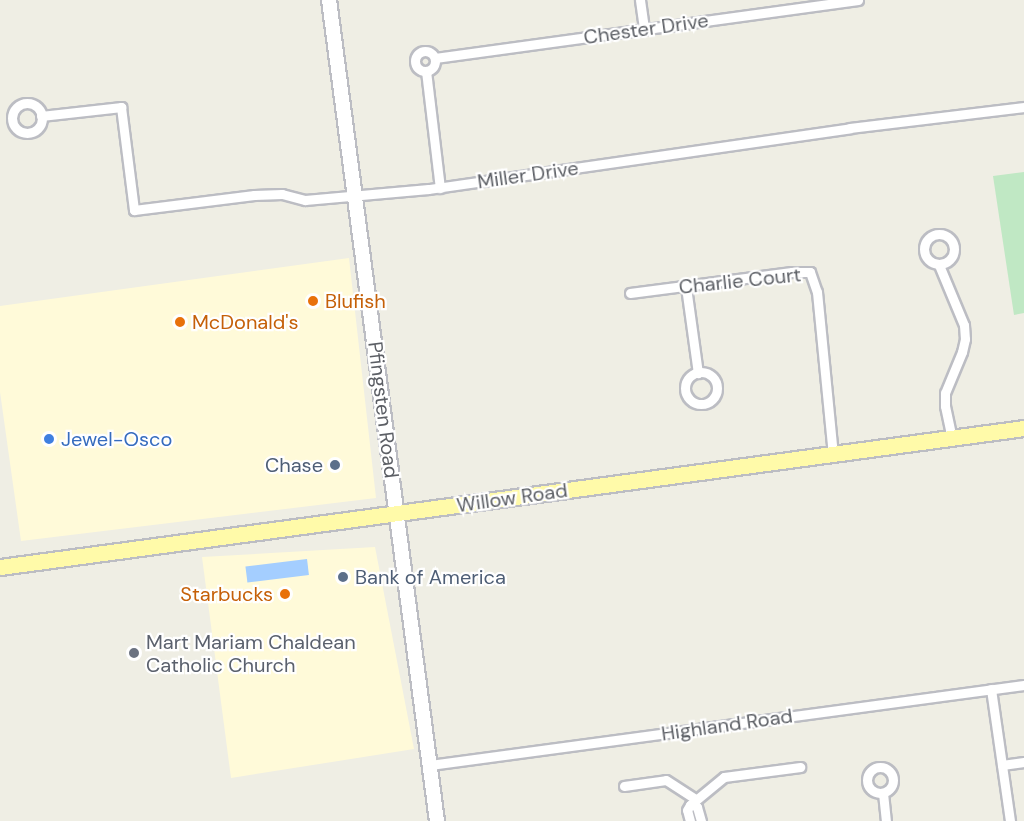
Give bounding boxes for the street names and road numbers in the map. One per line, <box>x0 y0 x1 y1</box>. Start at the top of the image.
street label: Chester Drive <box>582 8 710 50</box>
street label: Miller Drive <box>476 156 580 194</box>
street label: Charlie Court <box>678 263 802 299</box>
street label: Pfingsten Road <box>363 340 403 480</box>
street label: Willow Road <box>455 478 569 518</box>
street label: Highland Road <box>660 704 794 746</box>

